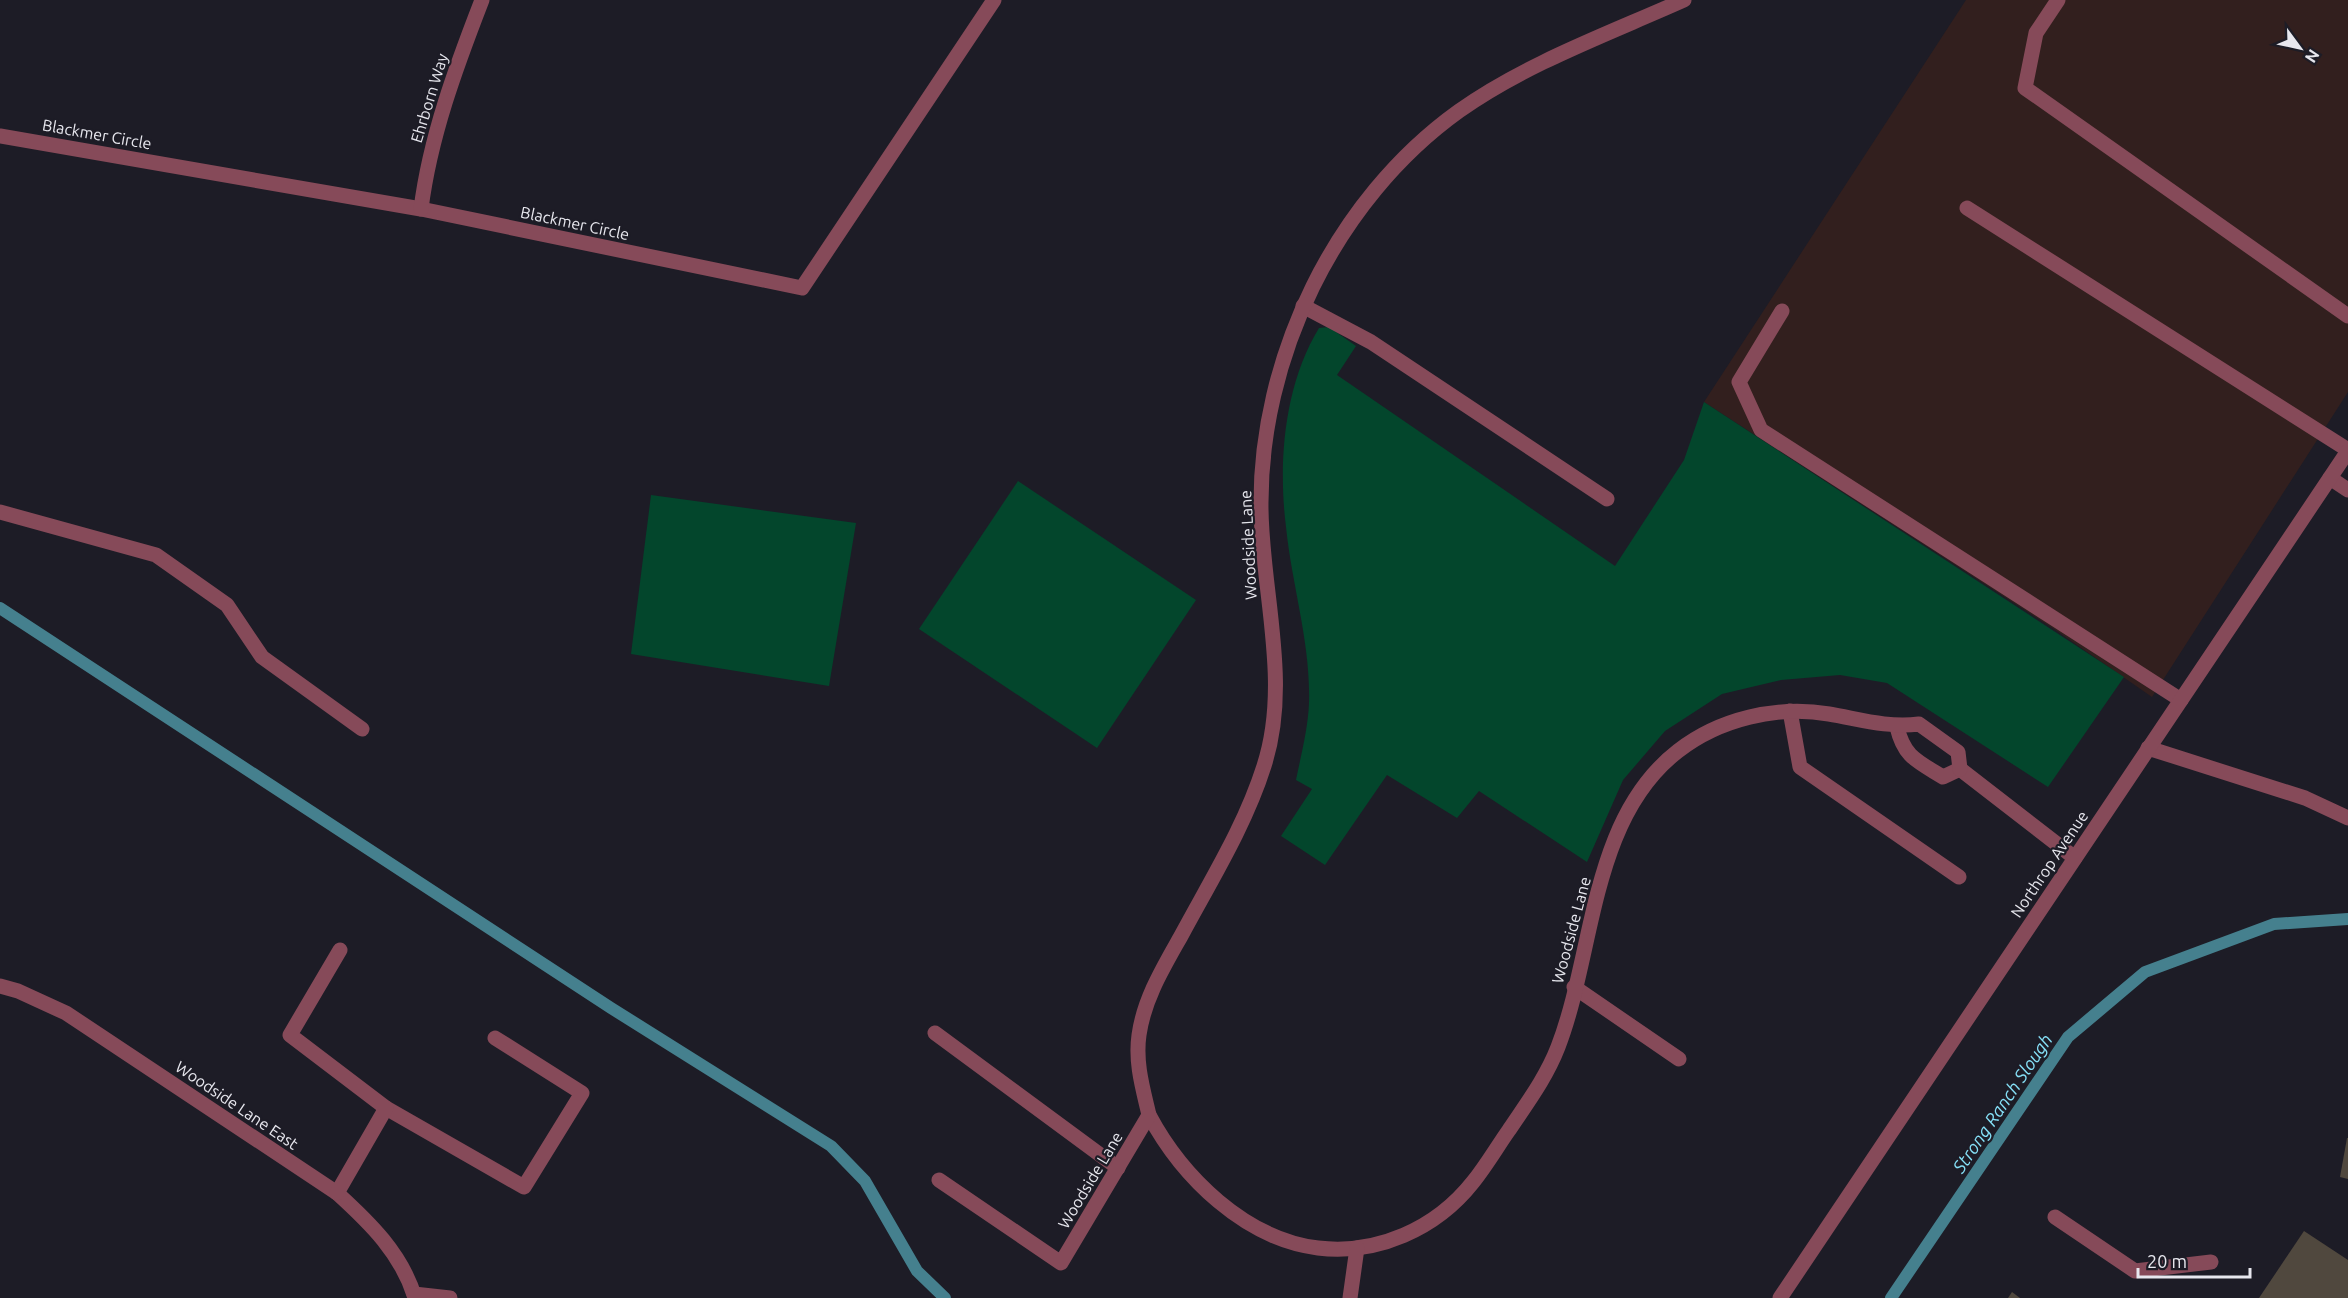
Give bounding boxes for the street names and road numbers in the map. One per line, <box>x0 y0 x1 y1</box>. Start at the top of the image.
street label: Ehrborn Way <box>407 51 451 145</box>
street label: Blackmer Circle <box>41 116 153 152</box>
street label: Blackmer Circle <box>519 203 631 243</box>
street label: Woodside Lane <box>1236 490 1260 600</box>
street label: Northrop Avenue <box>2007 807 2091 921</box>
street label: Woodside Lane <box>1548 875 1594 985</box>
street label: Woodside Lane East <box>172 1057 302 1153</box>
street label: Woodside Lane <box>1054 1128 1126 1232</box>

